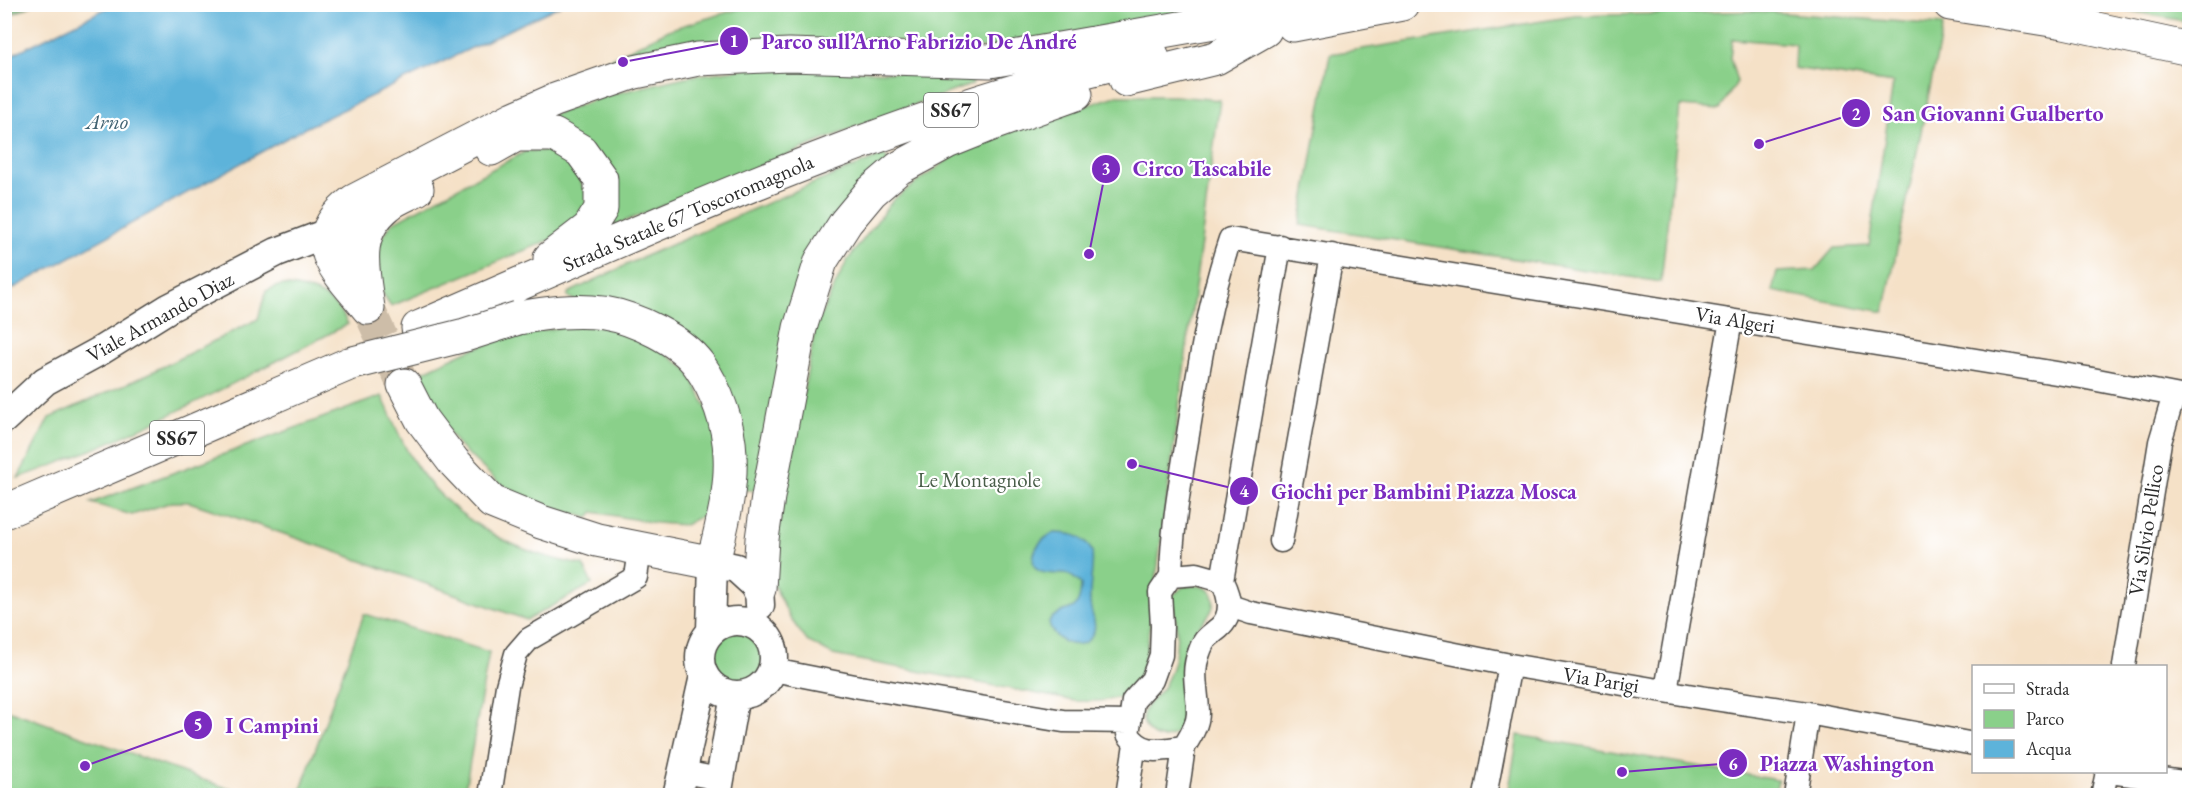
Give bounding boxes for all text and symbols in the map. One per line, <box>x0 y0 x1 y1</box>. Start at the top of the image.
callout: Parco sull’Arno Fabrizio De André <box>719 21 1089 61</box>
text: Parco sull’Arno Fabrizio De André <box>761 27 1077 56</box>
text: 1 <box>729 29 739 52</box>
road number: SS67 <box>924 93 978 127</box>
callout: San Giovanni Gualberto <box>1841 93 2116 133</box>
text: San Giovanni Gualberto <box>1883 99 2103 128</box>
text: 2 <box>1851 102 1861 125</box>
water label: Arno <box>84 107 128 136</box>
street label: Strada Statale 67 Toscoromagnola <box>558 147 818 278</box>
callout: Circo Tascabile <box>1091 149 1284 189</box>
text: Circo Tascabile <box>1133 154 1271 183</box>
text: 3 <box>1101 157 1111 180</box>
street label: Viale Armando Diaz <box>81 265 238 368</box>
street label: Via Algeri <box>1693 300 1777 339</box>
road number: SS67 <box>150 421 204 455</box>
street label: Via Silvio Pellico <box>2122 462 2169 598</box>
park label: Le Montagnole <box>917 466 1041 493</box>
callout: Giochi per Bambini Piazza Mosca <box>1229 471 1589 511</box>
text: Giochi per Bambini Piazza Mosca <box>1271 477 1577 506</box>
text: 4 <box>1239 479 1249 502</box>
street label: Via Parigi <box>1561 660 1641 699</box>
legend <box>1972 665 2167 773</box>
text: Strada <box>2026 677 2070 700</box>
callout: I Campini <box>183 705 331 745</box>
text: Parco <box>2026 707 2064 730</box>
text: I Campini <box>225 711 319 740</box>
text: 5 <box>193 713 203 736</box>
text: Acqua <box>2025 737 2072 760</box>
callout: Piazza Washington <box>1718 743 1946 783</box>
text: Piazza Washington <box>1760 749 1935 778</box>
text: 6 <box>1728 752 1738 775</box>

